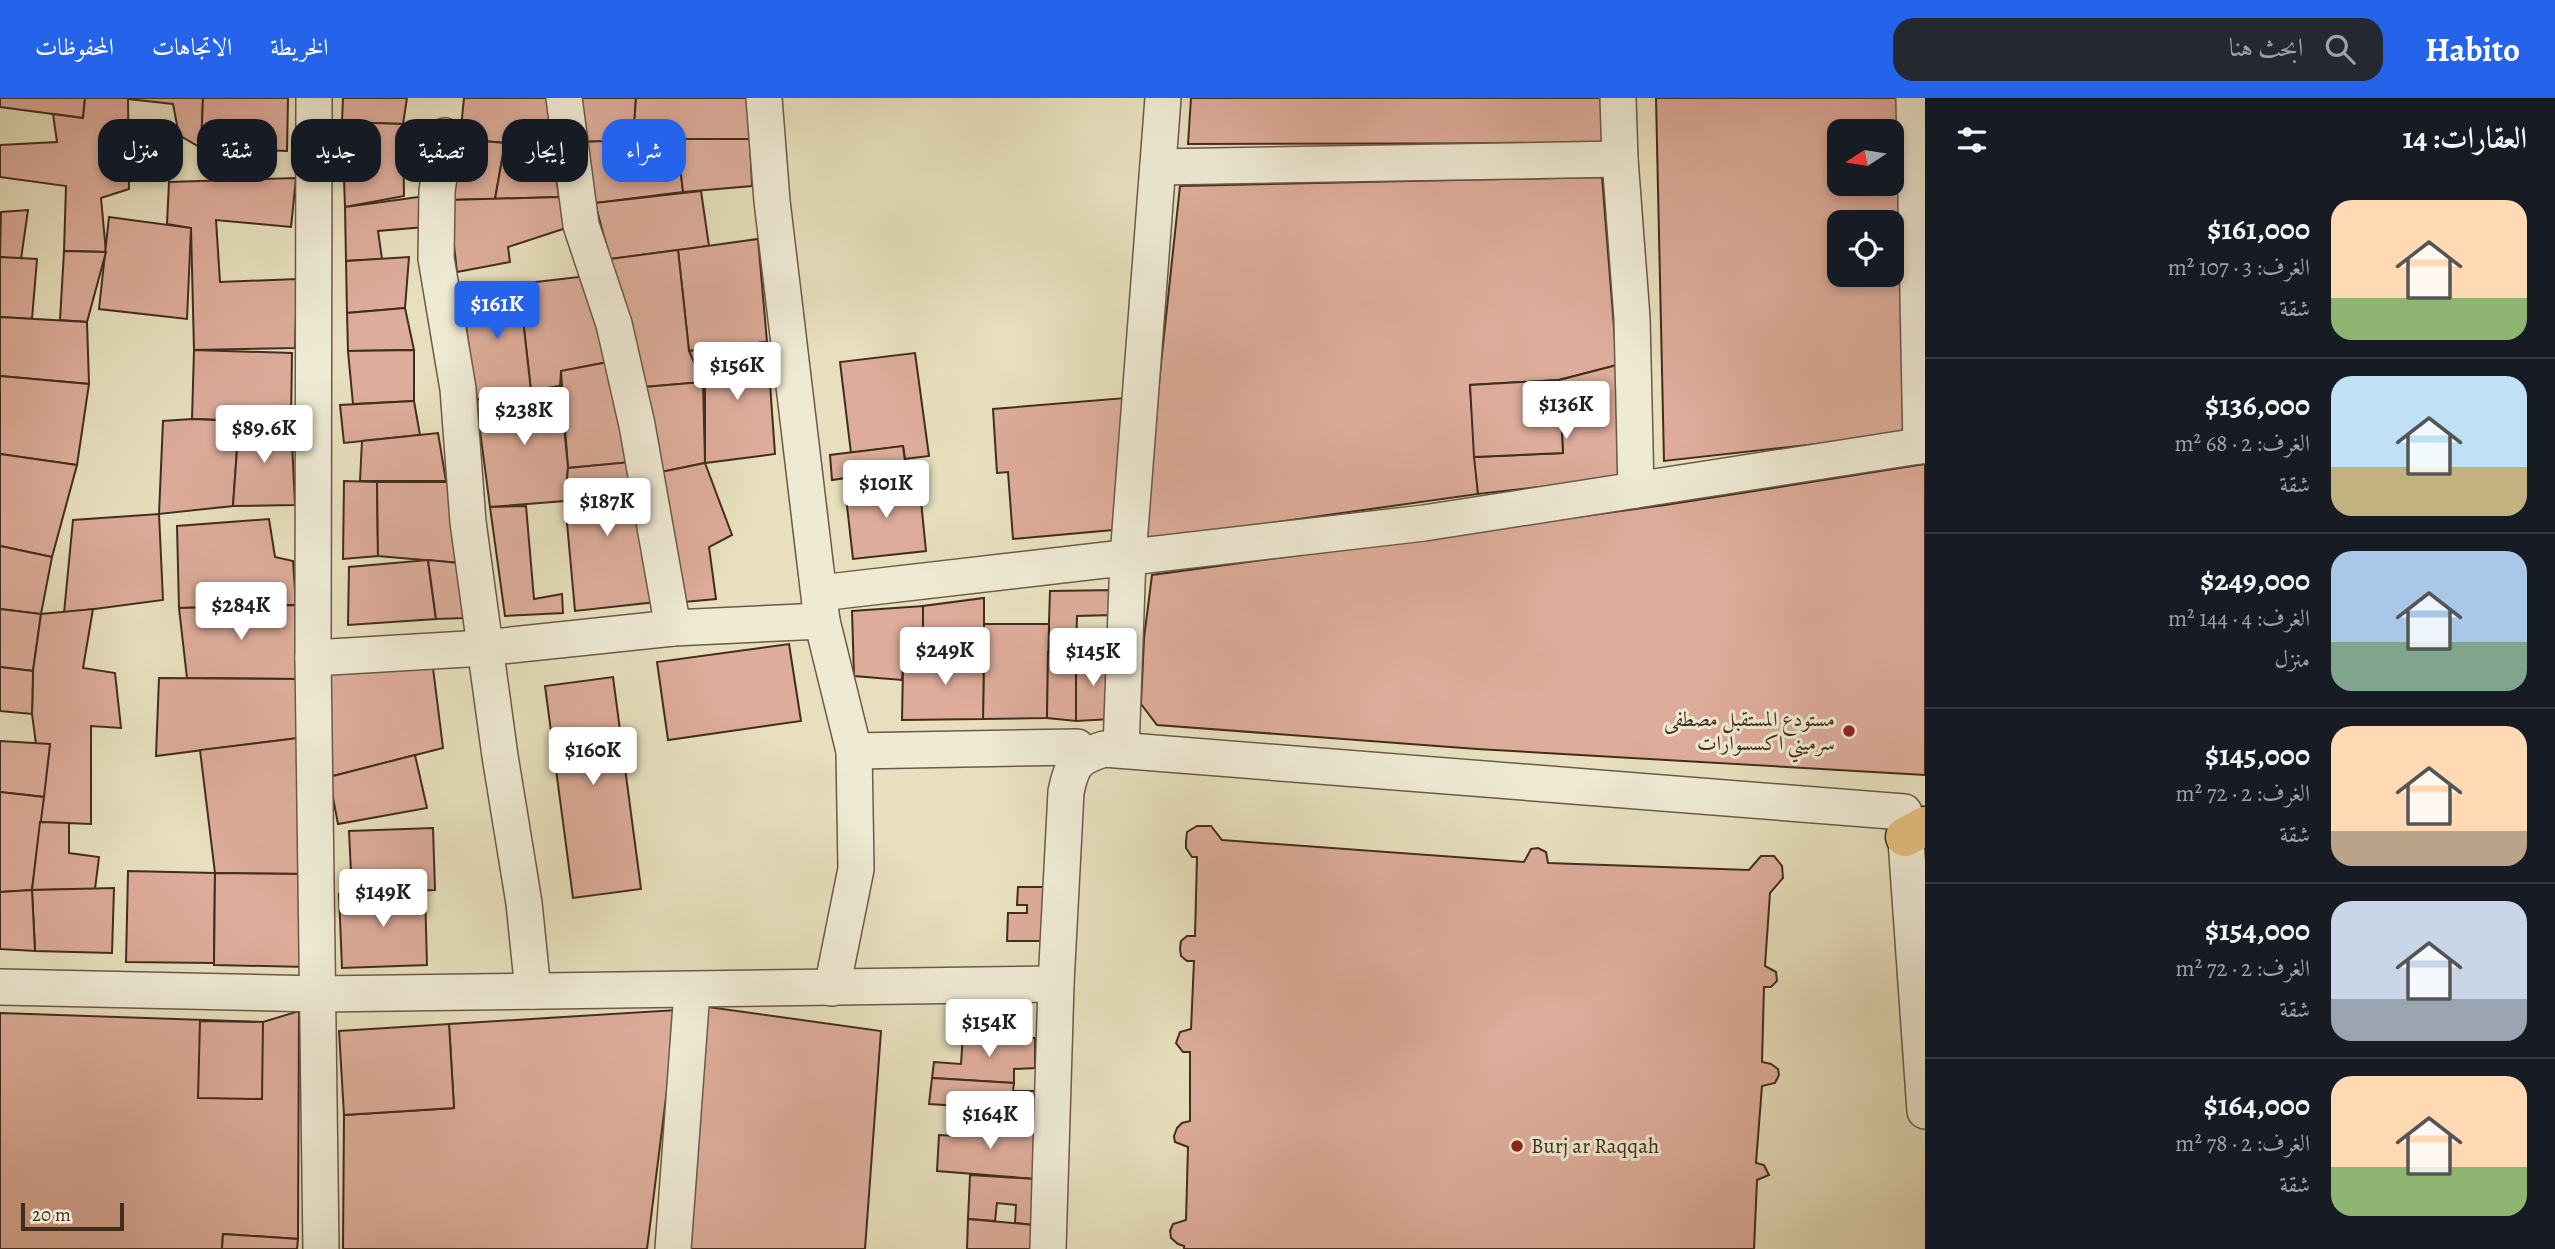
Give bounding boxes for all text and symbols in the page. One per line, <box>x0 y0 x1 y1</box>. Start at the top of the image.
search box <box>1893 18 2383 81</box>
text: Habito <box>2425 27 2520 72</box>
text: ابحث هنا <box>2229 30 2303 65</box>
icon: search <box>2321 30 2359 68</box>
text: المحفوظات <box>35 31 114 63</box>
text: الاتجاهات <box>152 31 232 63</box>
text: الخريطة <box>270 31 329 63</box>
text: العقارات: 14 <box>2403 118 2527 158</box>
chip: منزل <box>98 119 183 182</box>
chip: شقة <box>197 119 277 182</box>
chip: جديد <box>291 119 381 182</box>
chip: تصفية <box>395 119 488 182</box>
chip: إيجار <box>502 119 588 182</box>
chip: شراء <box>602 119 686 182</box>
north arrow <box>1827 119 1904 196</box>
map controls <box>1827 119 1904 287</box>
icon: filters <box>1953 121 1991 159</box>
text: $161,000 <box>2207 209 2310 249</box>
button: locate <box>1827 210 1904 287</box>
icon: home <box>2387 228 2471 312</box>
text: الغرف: 3 · 107 m² <box>2168 252 2310 283</box>
pin: $161K <box>448 282 546 341</box>
text: $161K <box>470 288 524 319</box>
text: شقة <box>2280 293 2310 324</box>
pin: $156K <box>688 342 786 402</box>
text: $156K <box>710 349 764 380</box>
pin: $136K <box>1517 382 1615 441</box>
text: $136,000 <box>2205 385 2310 425</box>
pin: $238K <box>475 388 573 447</box>
text: $136K <box>1539 388 1593 419</box>
text: $238K <box>495 394 553 425</box>
icon: home <box>2387 404 2471 488</box>
pin: $89.6K <box>207 406 321 465</box>
text: $89.6K <box>232 412 296 443</box>
text: الغرف: 2 · 68 m² <box>2174 428 2310 459</box>
pin: $101K <box>837 460 935 520</box>
text: $101K <box>859 467 913 498</box>
text: شقة <box>2280 469 2310 500</box>
pin: $187K <box>558 478 656 538</box>
text: $187K <box>580 485 634 516</box>
text: $249,000 <box>2200 560 2310 600</box>
icon: home <box>2387 579 2471 663</box>
pin: $284K <box>192 582 290 642</box>
text: $284K <box>212 589 270 620</box>
text: الغرف: 4 · 144 m² <box>2168 603 2310 634</box>
pin: $249K <box>896 628 994 687</box>
pin: $145K <box>1044 628 1142 688</box>
text: $249K <box>916 634 974 665</box>
text: $145K <box>1066 635 1120 666</box>
text: منزل <box>2275 644 2310 675</box>
place label: مستودع المستقبل مصطفى سرميني اكسسوارات <box>1664 705 1835 763</box>
marker: مستودع المستقبل مصطفى سرميني اكسسوارات <box>1841 723 1857 739</box>
pin: $160K <box>544 728 642 787</box>
text: $160K <box>565 734 621 765</box>
text: $145,000 <box>2205 735 2310 775</box>
icon: home <box>2387 754 2471 838</box>
text: الغرف: 2 · 72 m² <box>2176 778 2310 809</box>
text: شقة <box>2280 819 2310 850</box>
pin: $149K <box>334 870 432 929</box>
text: $149K <box>355 876 411 907</box>
text: $154,000 <box>2205 910 2310 950</box>
icon: home <box>2387 929 2471 1013</box>
text: الغرف: 2 · 72 m² <box>2176 953 2310 984</box>
text: شقة <box>2280 994 2310 1025</box>
pin: $154K <box>940 1000 1038 1059</box>
text: $154K <box>962 1006 1016 1037</box>
text: $164,000 <box>2204 1085 2310 1125</box>
pin: $164K <box>941 1091 1039 1151</box>
text: $164K <box>962 1098 1018 1129</box>
icon: home <box>2387 1104 2471 1188</box>
text: الغرف: 2 · 78 m² <box>2175 1128 2310 1159</box>
place label: Burj ar Raqqah <box>1531 1132 1659 1160</box>
marker: Burj ar Raqqah <box>1509 1138 1525 1154</box>
text: شقة <box>2280 1169 2310 1200</box>
scale bar <box>21 1200 124 1232</box>
text: 20 m <box>32 1202 71 1228</box>

